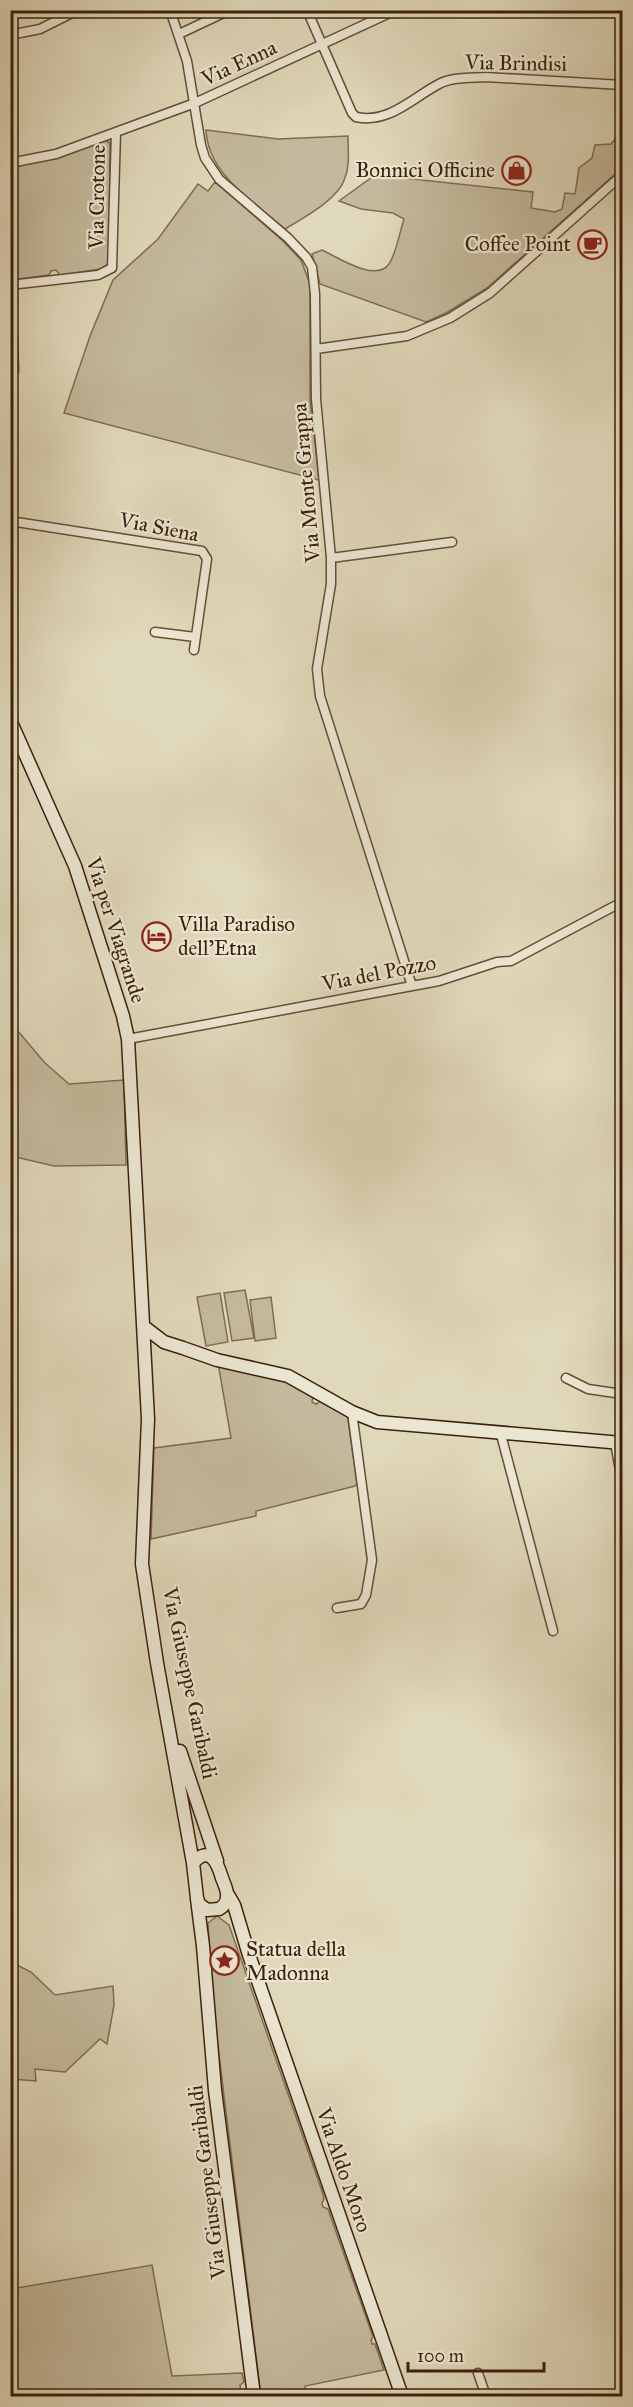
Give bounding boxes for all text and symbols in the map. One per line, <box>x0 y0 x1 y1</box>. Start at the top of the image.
street label: Via Enna <box>196 34 281 92</box>
street label: Via Brindisi <box>464 49 568 77</box>
street label: Via Crotone <box>83 144 111 251</box>
shop icon: Bonnici Officine <box>500 154 532 186</box>
place label: Bonnici Officine <box>355 157 495 183</box>
cafe icon: Coffee Point <box>576 228 608 260</box>
place label: Coffee Point <box>465 231 572 257</box>
street label: Via Monte Grappa <box>286 402 326 565</box>
street label: Via Siena <box>116 506 201 547</box>
street label: Via per Viagrande <box>80 853 152 1006</box>
place label: Villa Paradiso dell'Etna <box>177 911 295 961</box>
hotel icon: Villa Paradiso dell'Etna <box>141 920 173 952</box>
street label: Via del Pozzo <box>319 949 438 997</box>
street label: Via Giuseppe Garibaldi <box>157 1584 223 1781</box>
place label: Statua della Madonna <box>246 1936 346 1986</box>
place icon: Statua della Madonna <box>209 1945 241 1977</box>
street label: Via Giuseppe Garibaldi <box>182 2083 232 2282</box>
street label: Via Aldo Moro <box>310 2103 378 2236</box>
scale bar <box>408 2335 544 2373</box>
text: 100 m <box>417 2345 464 2367</box>

